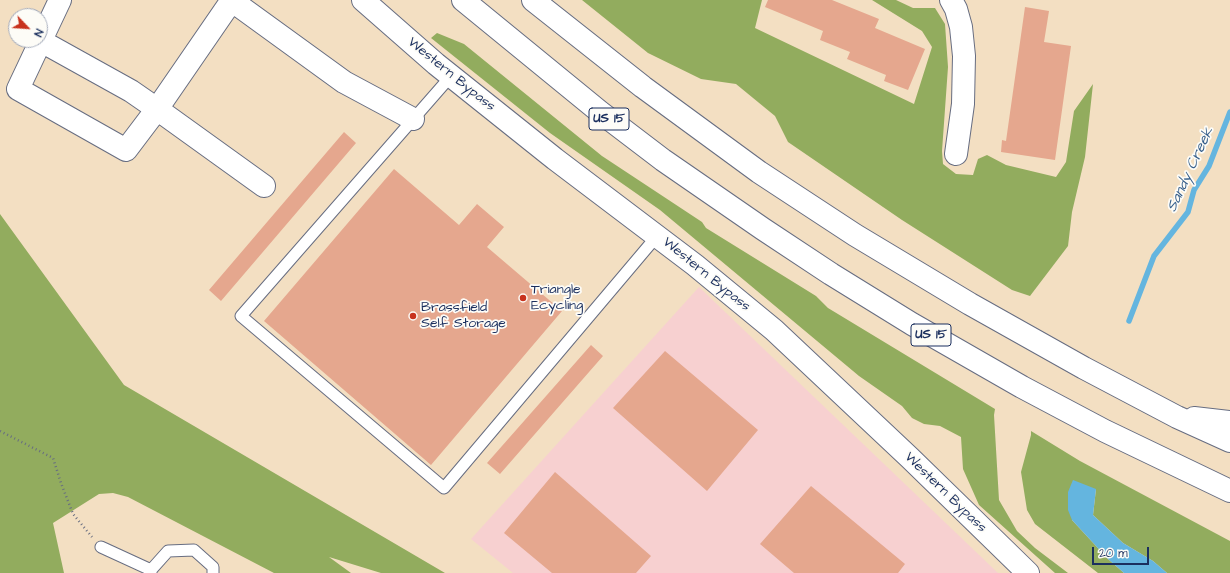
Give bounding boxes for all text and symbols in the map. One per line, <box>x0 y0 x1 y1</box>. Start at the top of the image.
north arrow <box>8 8 48 48</box>
text: N <box>30 27 47 39</box>
street label: Western Bypass <box>404 35 498 115</box>
road number: US 15 <box>589 108 629 130</box>
water label: Sandy Creek <box>1164 125 1218 215</box>
street label: Western Bypass <box>659 235 753 315</box>
place label: Triangle Ecycling <box>531 282 583 314</box>
marker: Triangle Ecycling <box>518 293 528 303</box>
place label: Brassfield Self Storage <box>421 300 506 332</box>
marker: Brassfield Self Storage <box>408 311 418 321</box>
road number: US 15 <box>911 324 951 346</box>
street label: Western Bypass <box>900 449 990 537</box>
scale bar <box>1094 539 1151 565</box>
text: 20 m <box>1099 545 1128 562</box>

